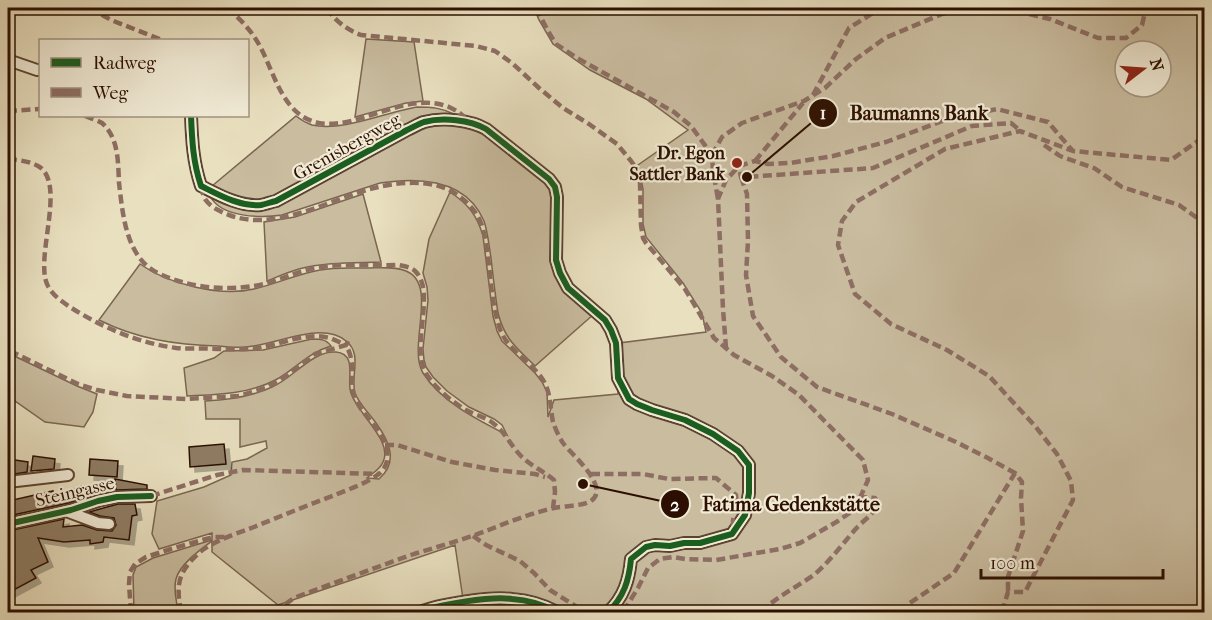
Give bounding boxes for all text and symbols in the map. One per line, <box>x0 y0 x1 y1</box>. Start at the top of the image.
legend <box>39 39 249 117</box>
north arrow <box>1113 39 1173 99</box>
text: Radweg <box>93 53 156 74</box>
text: N <box>1146 56 1168 74</box>
text: Weg <box>92 83 128 104</box>
callout: Baumanns Bank <box>808 94 1001 132</box>
text: Baumanns Bank <box>850 102 989 125</box>
text: 1 <box>820 103 826 124</box>
street label: Grenisbergweg <box>290 109 404 185</box>
place label: Dr. Egon Sattler Bank <box>630 143 726 185</box>
marker: Dr. Egon Sattler Bank <box>730 156 744 170</box>
street label: Steingasse <box>33 473 117 511</box>
callout: Fatima Gedenkstätte <box>660 485 891 523</box>
text: Fatima Gedenkstätte <box>701 493 880 516</box>
text: 2 <box>670 495 680 516</box>
scale bar <box>981 542 1162 580</box>
text: 100 m <box>990 553 1035 574</box>

